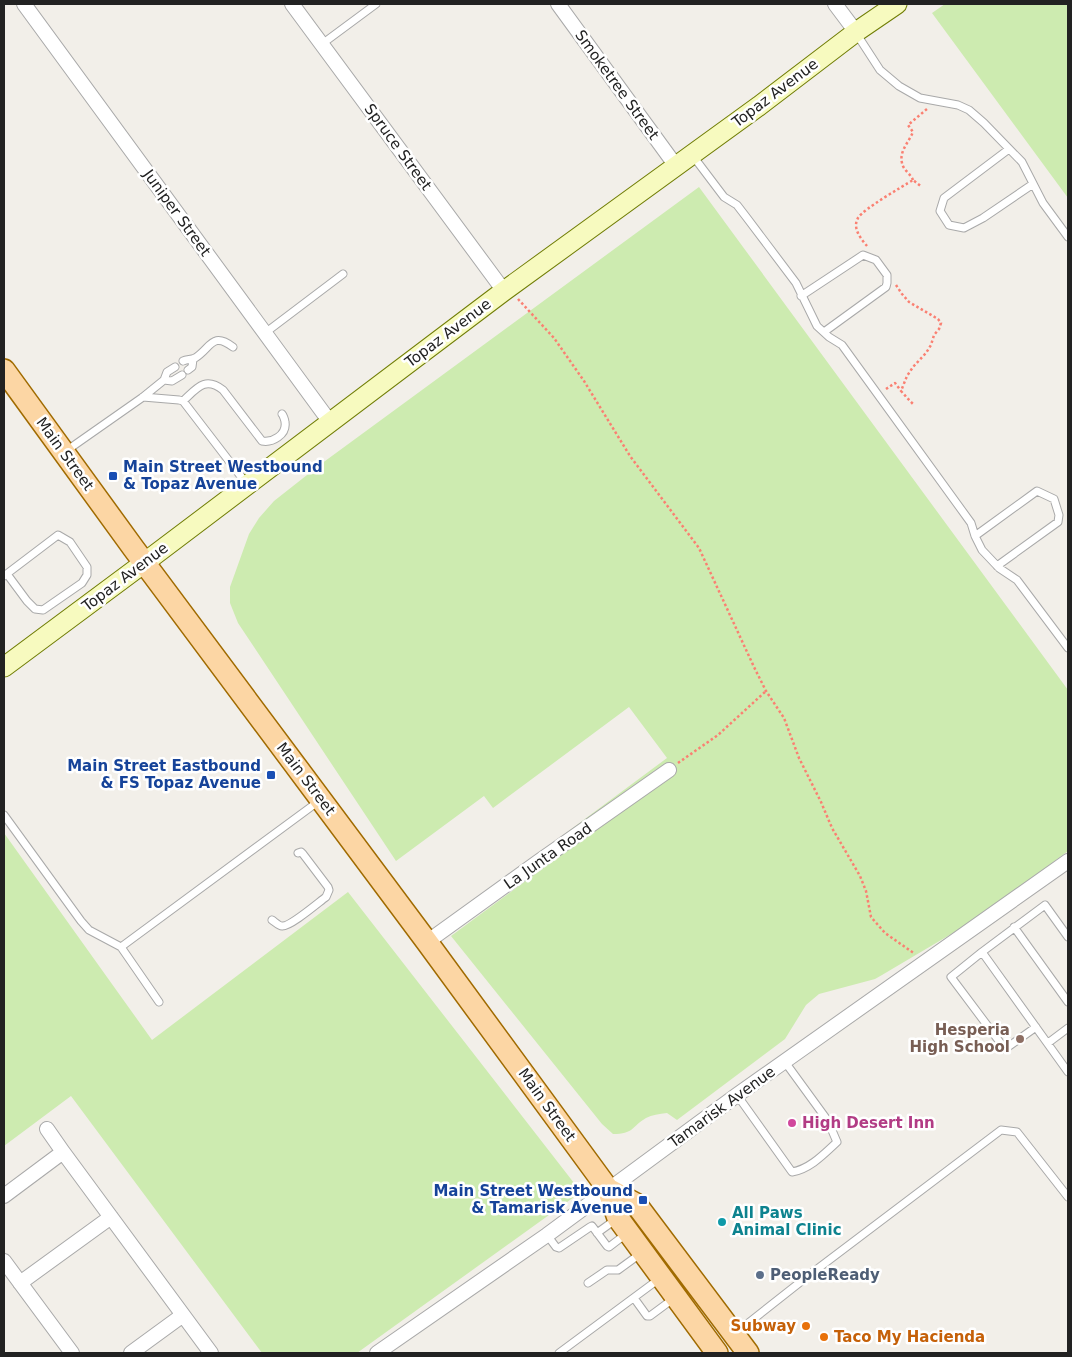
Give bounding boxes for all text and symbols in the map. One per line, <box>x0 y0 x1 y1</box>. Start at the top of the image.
street label: Smoketree Street <box>571 27 663 143</box>
street label: Topaz Avenue <box>728 55 822 132</box>
street label: Spruce Street <box>361 100 435 194</box>
street label: Juniper Street <box>139 165 215 260</box>
street label: Topaz Avenue <box>401 295 495 372</box>
street label: Main Street <box>32 414 98 494</box>
place label: Main Street Westbound & Topaz Avenue <box>123 458 323 493</box>
marker: Main Street Westbound & Topaz Avenue <box>107 470 119 482</box>
street label: Topaz Avenue <box>78 539 172 616</box>
street label: Main Street <box>273 739 339 819</box>
place label: Main Street Eastbound & FS Topaz Avenue <box>67 757 261 792</box>
marker: Main Street Eastbound & FS Topaz Avenue <box>265 769 277 781</box>
street label: La Junta Road <box>501 819 595 893</box>
place label: Hesperia High School <box>910 1021 1010 1056</box>
marker: Hesperia High School <box>1014 1033 1026 1045</box>
street label: Tamarisk Avenue <box>665 1062 779 1152</box>
street label: Main Street <box>514 1065 580 1145</box>
place label: High Desert Inn <box>802 1114 935 1132</box>
marker: High Desert Inn <box>786 1117 798 1129</box>
place label: Main Street Westbound & Tamarisk Avenue <box>433 1182 633 1217</box>
marker: Main Street Westbound & Tamarisk Avenue <box>637 1194 649 1206</box>
place label: All Paws Animal Clinic <box>732 1204 842 1239</box>
marker: All Paws Animal Clinic <box>716 1216 728 1228</box>
place label: PeopleReady <box>770 1266 880 1284</box>
marker: PeopleReady <box>754 1269 766 1281</box>
place label: Subway <box>730 1317 796 1335</box>
marker: Subway <box>800 1320 812 1332</box>
place label: Taco My Hacienda <box>834 1328 985 1346</box>
marker: Taco My Hacienda <box>818 1331 830 1343</box>

